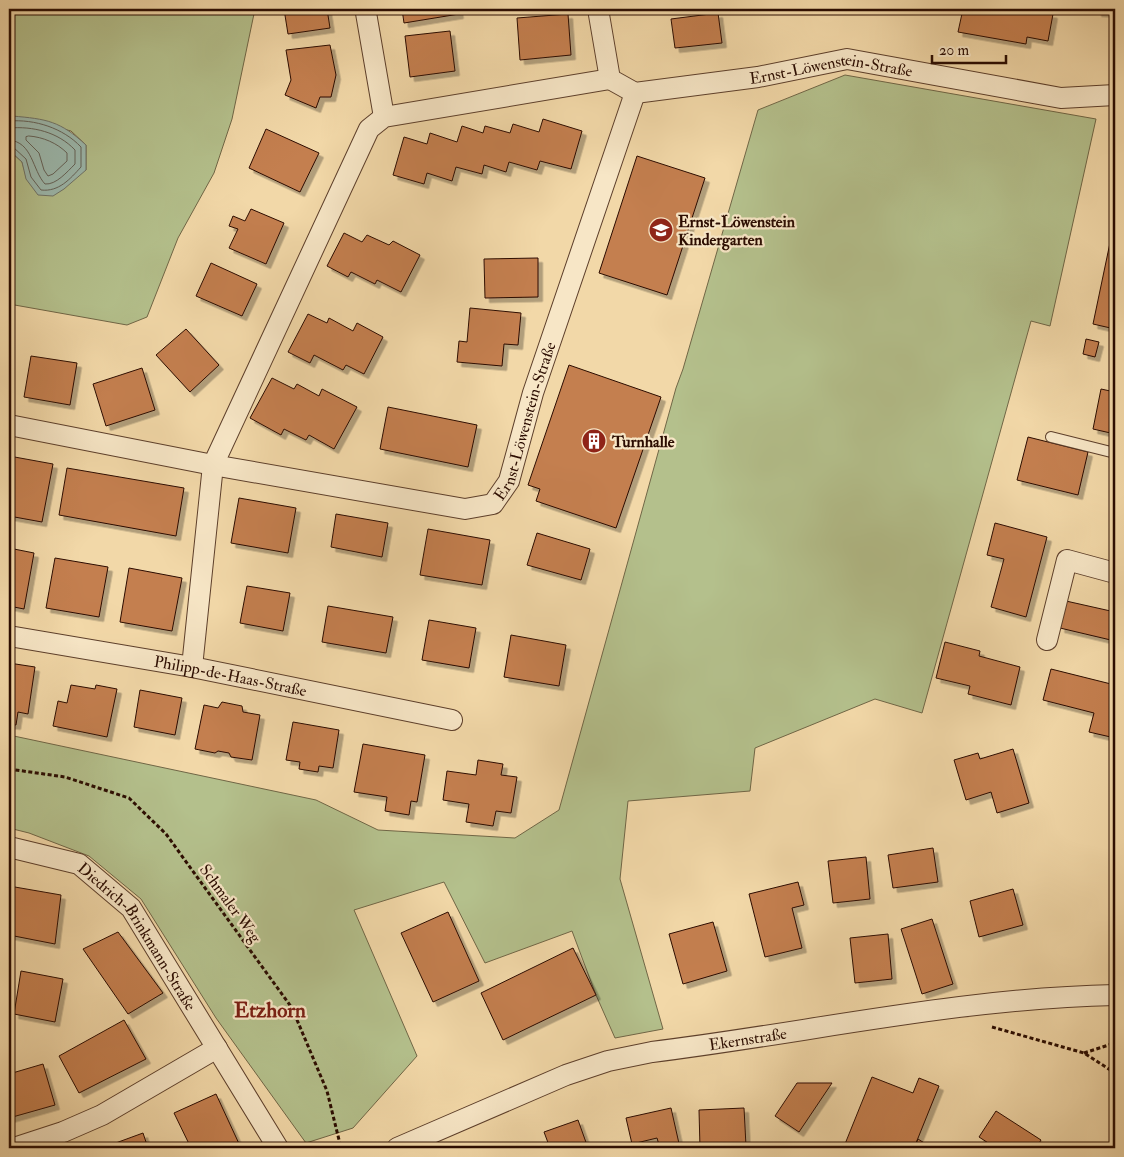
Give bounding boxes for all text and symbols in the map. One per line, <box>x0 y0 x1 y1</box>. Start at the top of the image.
scale bar <box>932 32 1005 64</box>
text: 20 m <box>939 41 969 60</box>
street label: Ernst-Löwenstein-Straße <box>748 50 914 89</box>
place label: Ernst-Löwenstein Kindergarten <box>678 212 796 251</box>
school or university icon: Ernst-Löwenstein Kindergarten <box>648 217 674 243</box>
street label: Ernst-Löwenstein-Straße <box>490 339 561 505</box>
building icon: Turnhalle <box>581 428 607 454</box>
place label: Turnhalle <box>611 432 675 452</box>
street label: Philipp-de-Haas-Straße <box>153 652 309 701</box>
street label: Diedrich-Brinkmann-Straße <box>73 858 200 1015</box>
street label: Schmaler Weg <box>195 860 266 948</box>
district label: Etzhorn <box>234 997 306 1024</box>
street label: Ekernstraße <box>708 1024 789 1055</box>

